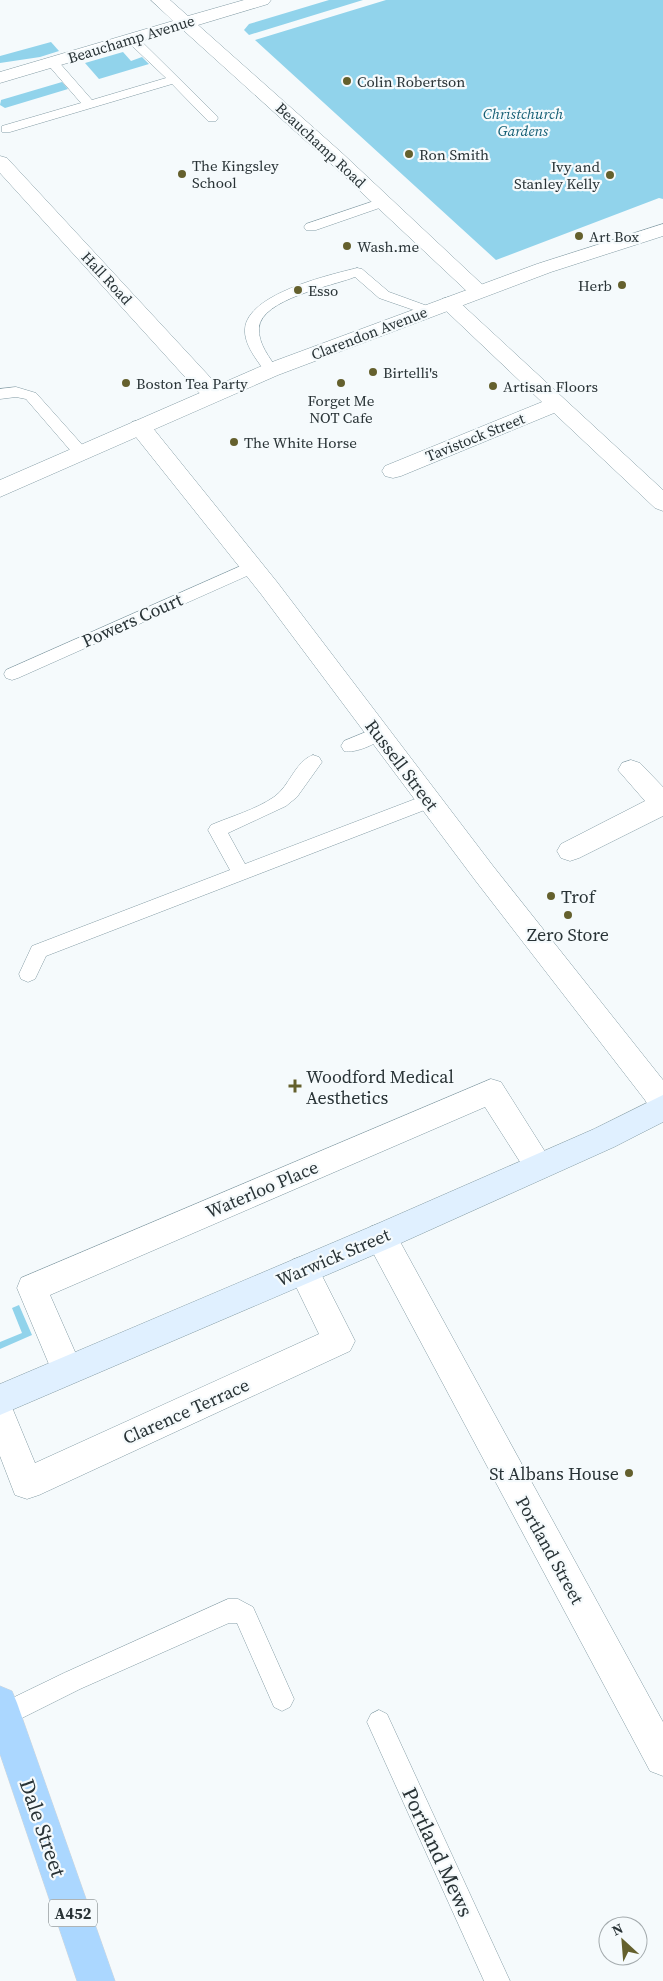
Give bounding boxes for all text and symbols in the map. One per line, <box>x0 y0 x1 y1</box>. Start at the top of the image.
street label: Beauchamp Avenue <box>65 10 197 68</box>
place label: Colin Robertson <box>357 71 465 92</box>
marker: Colin Robertson <box>341 75 353 87</box>
street label: Beauchamp Road <box>271 98 371 193</box>
park label: Christchurch Gardens <box>483 103 563 141</box>
place label: Ron Smith <box>419 144 489 165</box>
marker: Ron Smith <box>403 148 415 160</box>
place label: The Kingsley School <box>192 155 279 193</box>
place label: Ivy and Stanley Kelly <box>514 156 600 194</box>
marker: The Kingsley School <box>176 168 188 180</box>
marker: Ivy and Stanley Kelly <box>604 169 616 181</box>
place label: Art Box <box>589 226 639 247</box>
marker: Art Box <box>573 230 585 242</box>
place label: Wash.me <box>357 236 419 257</box>
marker: Wash.me <box>341 240 353 252</box>
street label: Hall Road <box>77 247 137 309</box>
place label: Herb <box>578 275 612 296</box>
marker: Herb <box>616 279 628 291</box>
place label: Esso <box>308 280 338 301</box>
marker: Esso <box>292 284 304 296</box>
street label: Clarendon Avenue <box>308 301 430 365</box>
place label: Birtelli's <box>383 362 438 383</box>
marker: Birtelli's <box>367 366 379 378</box>
place label: Boston Tea Party <box>136 373 248 394</box>
place label: Artisan Floors <box>503 376 598 397</box>
marker: Boston Tea Party <box>120 377 132 389</box>
marker: Forget Me NOT Cafe <box>335 377 347 389</box>
marker: Artisan Floors <box>487 380 499 392</box>
place label: Forget Me NOT Cafe <box>307 390 375 428</box>
street label: Tavistock Street <box>422 408 528 466</box>
place label: The White Horse <box>244 432 357 453</box>
marker: The White Horse <box>228 436 240 448</box>
street label: Powers Court <box>78 587 186 653</box>
street label: Russell Street <box>359 714 445 816</box>
place label: Trof <box>561 884 597 909</box>
marker: Trof <box>545 890 557 902</box>
marker: Zero Store <box>562 909 574 921</box>
place label: Zero Store <box>527 922 609 947</box>
place label: Woodford Medical Aesthetics <box>306 1064 454 1110</box>
marker: Woodford Medical Aesthetics <box>288 1079 302 1093</box>
street label: Waterloo Place <box>202 1154 322 1224</box>
street label: Warwick Street <box>272 1222 394 1292</box>
street label: Clarence Terrace <box>119 1372 253 1450</box>
place label: St Albans House <box>489 1461 619 1486</box>
marker: St Albans House <box>623 1467 635 1479</box>
street label: Portland Street <box>510 1491 590 1609</box>
street label: Dale Street <box>13 1775 73 1881</box>
street label: Portland Mews <box>395 1783 481 1921</box>
road number: A452 <box>49 1900 97 1926</box>
north arrow <box>598 1916 648 1966</box>
text: N <box>608 1918 626 1941</box>

